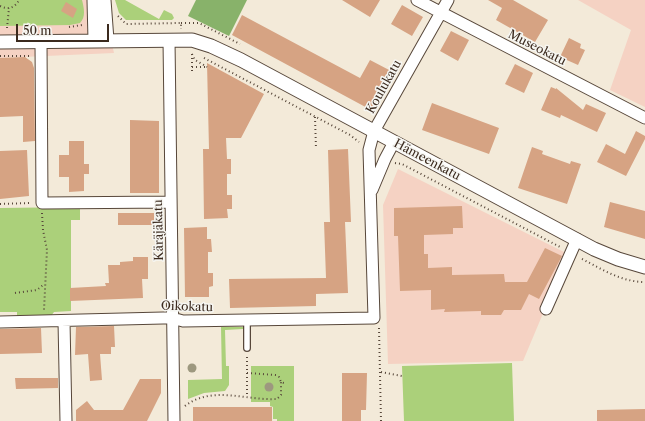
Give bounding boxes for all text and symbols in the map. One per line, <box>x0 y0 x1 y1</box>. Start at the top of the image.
scale bar <box>18 16 111 42</box>
text: 50 m <box>23 23 52 38</box>
street label: Museokatu <box>506 27 568 69</box>
street label: Koulukatu <box>363 58 405 116</box>
street label: Hämeenkatu <box>391 136 463 184</box>
street label: Käräjäkatu <box>151 199 167 261</box>
street label: Oikokatu <box>161 299 213 315</box>

